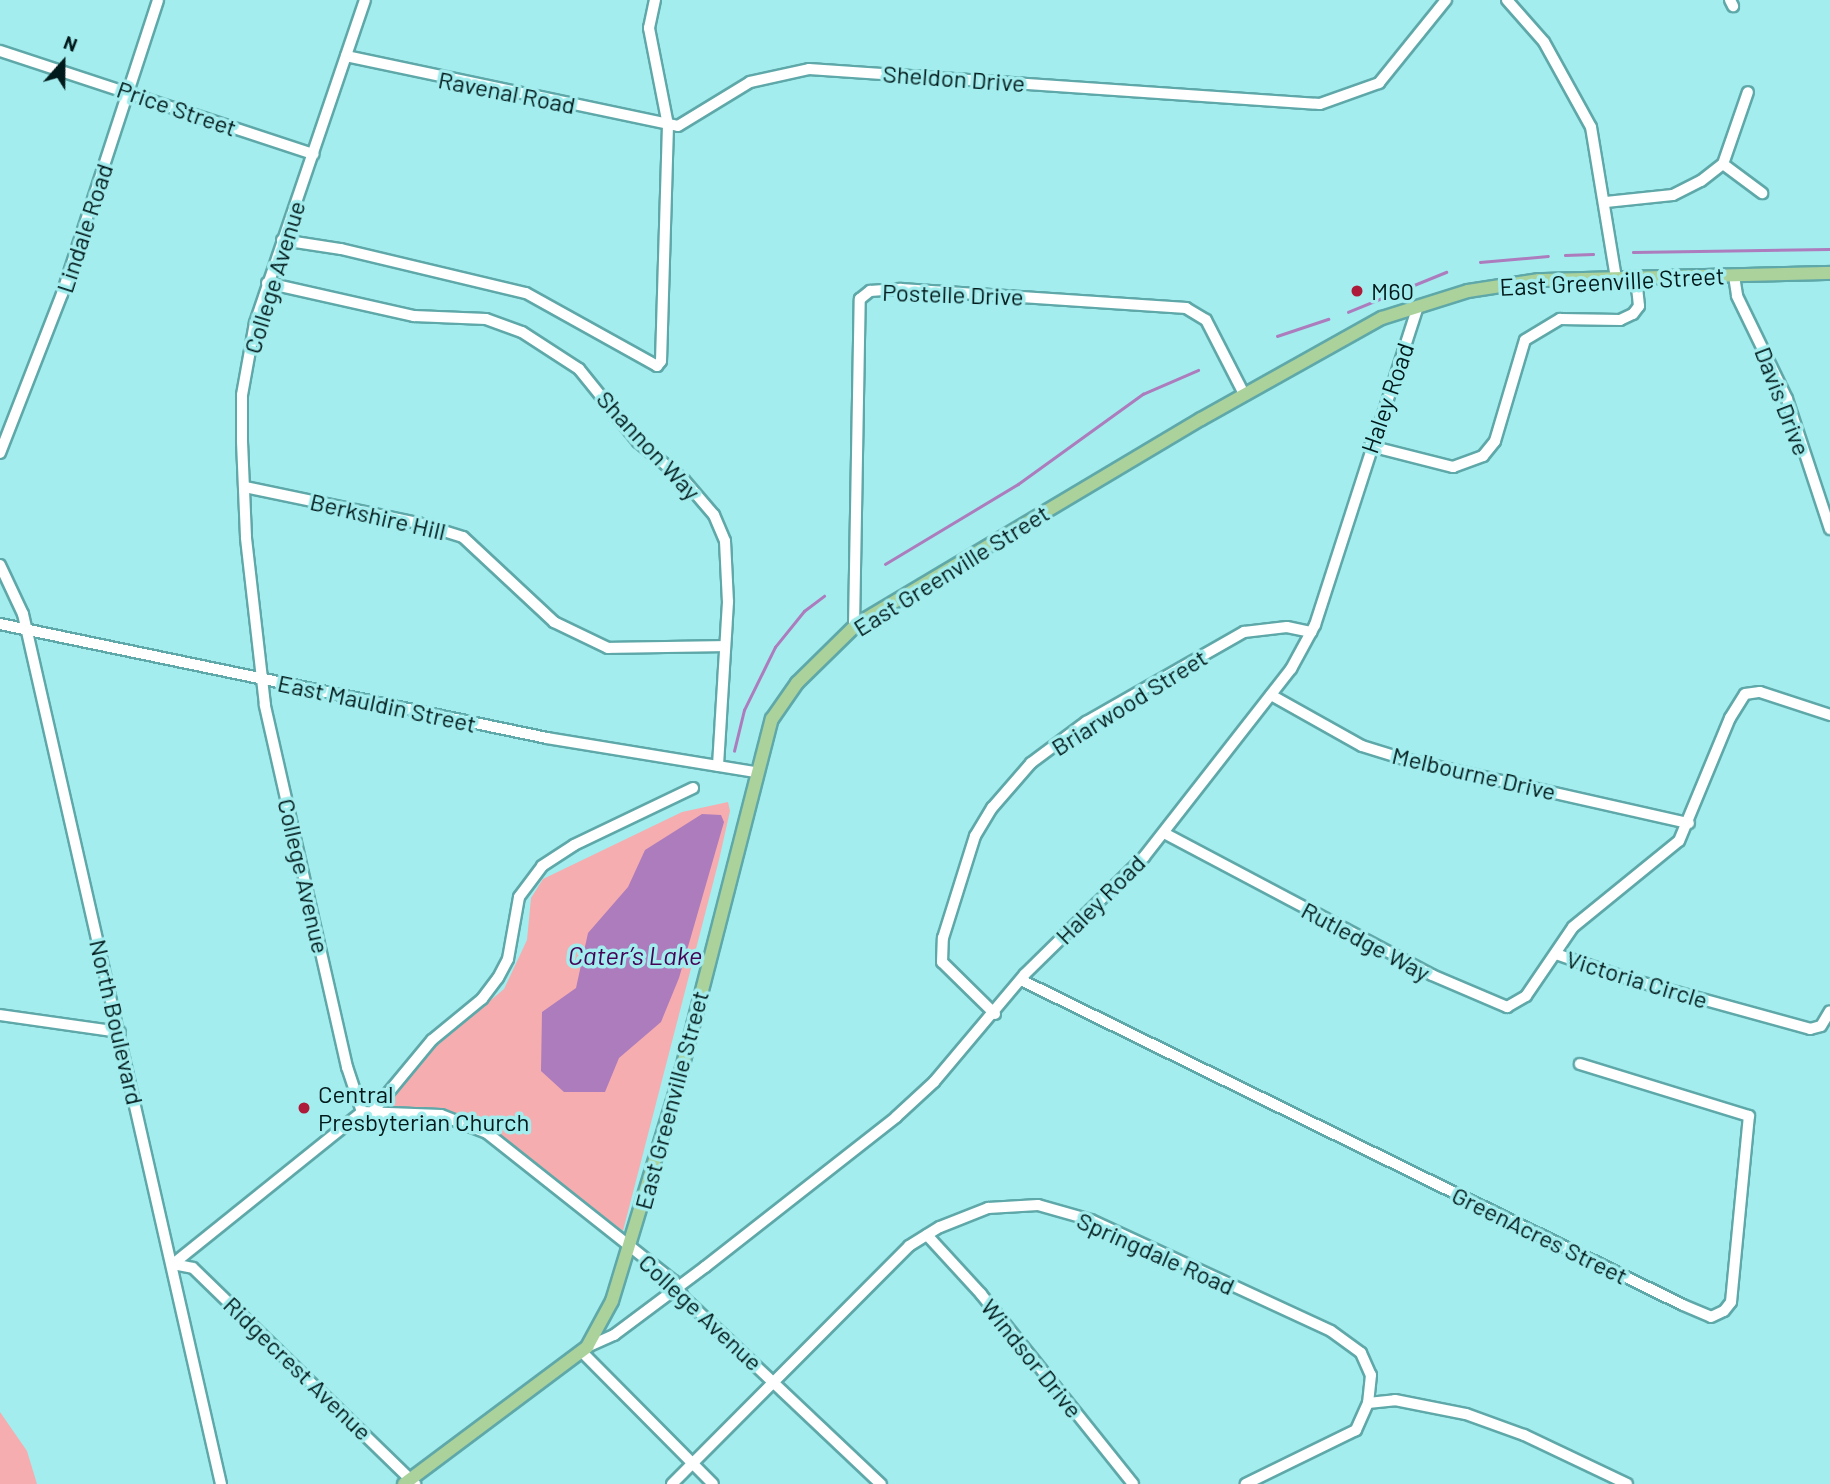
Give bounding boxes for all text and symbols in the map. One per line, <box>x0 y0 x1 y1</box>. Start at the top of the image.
north arrow <box>28 28 98 98</box>
text: N <box>61 30 81 56</box>
street label: Sheldon Drive <box>882 59 1026 97</box>
street label: Ravenal Road <box>436 65 578 119</box>
street label: Price Street <box>113 74 241 142</box>
street label: Lindale Road <box>50 160 118 296</box>
street label: College Avenue <box>237 197 311 357</box>
street label: East Greenville Street <box>1499 261 1725 301</box>
street label: Postelle Drive <box>882 277 1024 311</box>
place label: M60 <box>1371 277 1414 305</box>
marker: M60 <box>1349 283 1365 299</box>
street label: Haley Road <box>1355 339 1419 457</box>
street label: Davis Drive <box>1749 343 1817 459</box>
street label: Shannon Way <box>591 384 707 506</box>
street label: Berkshire Hill <box>307 486 449 546</box>
street label: East Greenville Street <box>848 498 1054 642</box>
street label: Briarwood Street <box>1046 643 1212 761</box>
street label: East Mauldin Street <box>275 668 479 738</box>
street label: Melbourne Drive <box>1389 740 1559 806</box>
street label: College Avenue <box>272 796 336 956</box>
street label: Haley Road <box>1049 848 1151 950</box>
street label: Rutledge Way <box>1297 895 1435 987</box>
street label: North Boulevard <box>84 936 150 1108</box>
water label: Cater’s Lake <box>568 939 702 971</box>
street label: Victoria Circle <box>1563 944 1711 1014</box>
street label: East Greenville Street <box>628 988 714 1212</box>
place label: Central Presbyterian Church <box>318 1080 529 1136</box>
marker: Central Presbyterian Church <box>296 1100 312 1116</box>
street label: GreenAcres Street <box>1448 1180 1632 1290</box>
street label: Springdale Road <box>1073 1205 1239 1301</box>
street label: College Avenue <box>633 1248 769 1376</box>
street label: Ridgecrest Avenue <box>218 1290 378 1446</box>
street label: Windsor Drive <box>975 1293 1089 1423</box>

